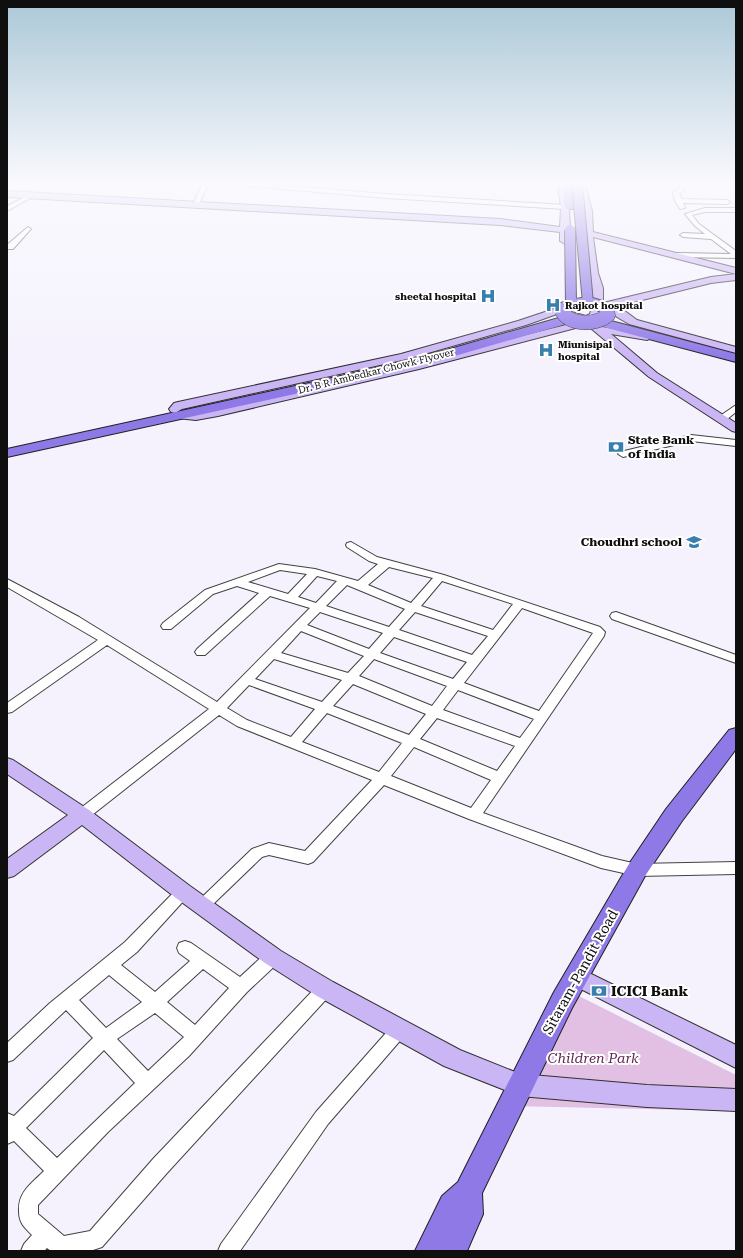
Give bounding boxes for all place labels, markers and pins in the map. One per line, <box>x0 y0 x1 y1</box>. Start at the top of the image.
hospital icon: sheetal hospital <box>479 287 497 305</box>
place label: sheetal hospital <box>395 291 477 302</box>
hospital icon: Rajkot hospital <box>544 296 562 314</box>
place label: Rajkot hospital <box>565 300 643 311</box>
place label: Miunisipal hospital <box>558 339 613 362</box>
hospital icon: Miunisipal hospital <box>537 341 555 359</box>
place label: State Bank of India <box>628 433 695 461</box>
bank icon: State Bank of India <box>607 438 625 456</box>
school or university icon: Choudhri school <box>685 533 703 551</box>
place label: Choudhri school <box>581 535 682 549</box>
bank icon: ICICI Bank <box>590 982 608 1000</box>
place label: ICICI Bank <box>611 983 688 999</box>

